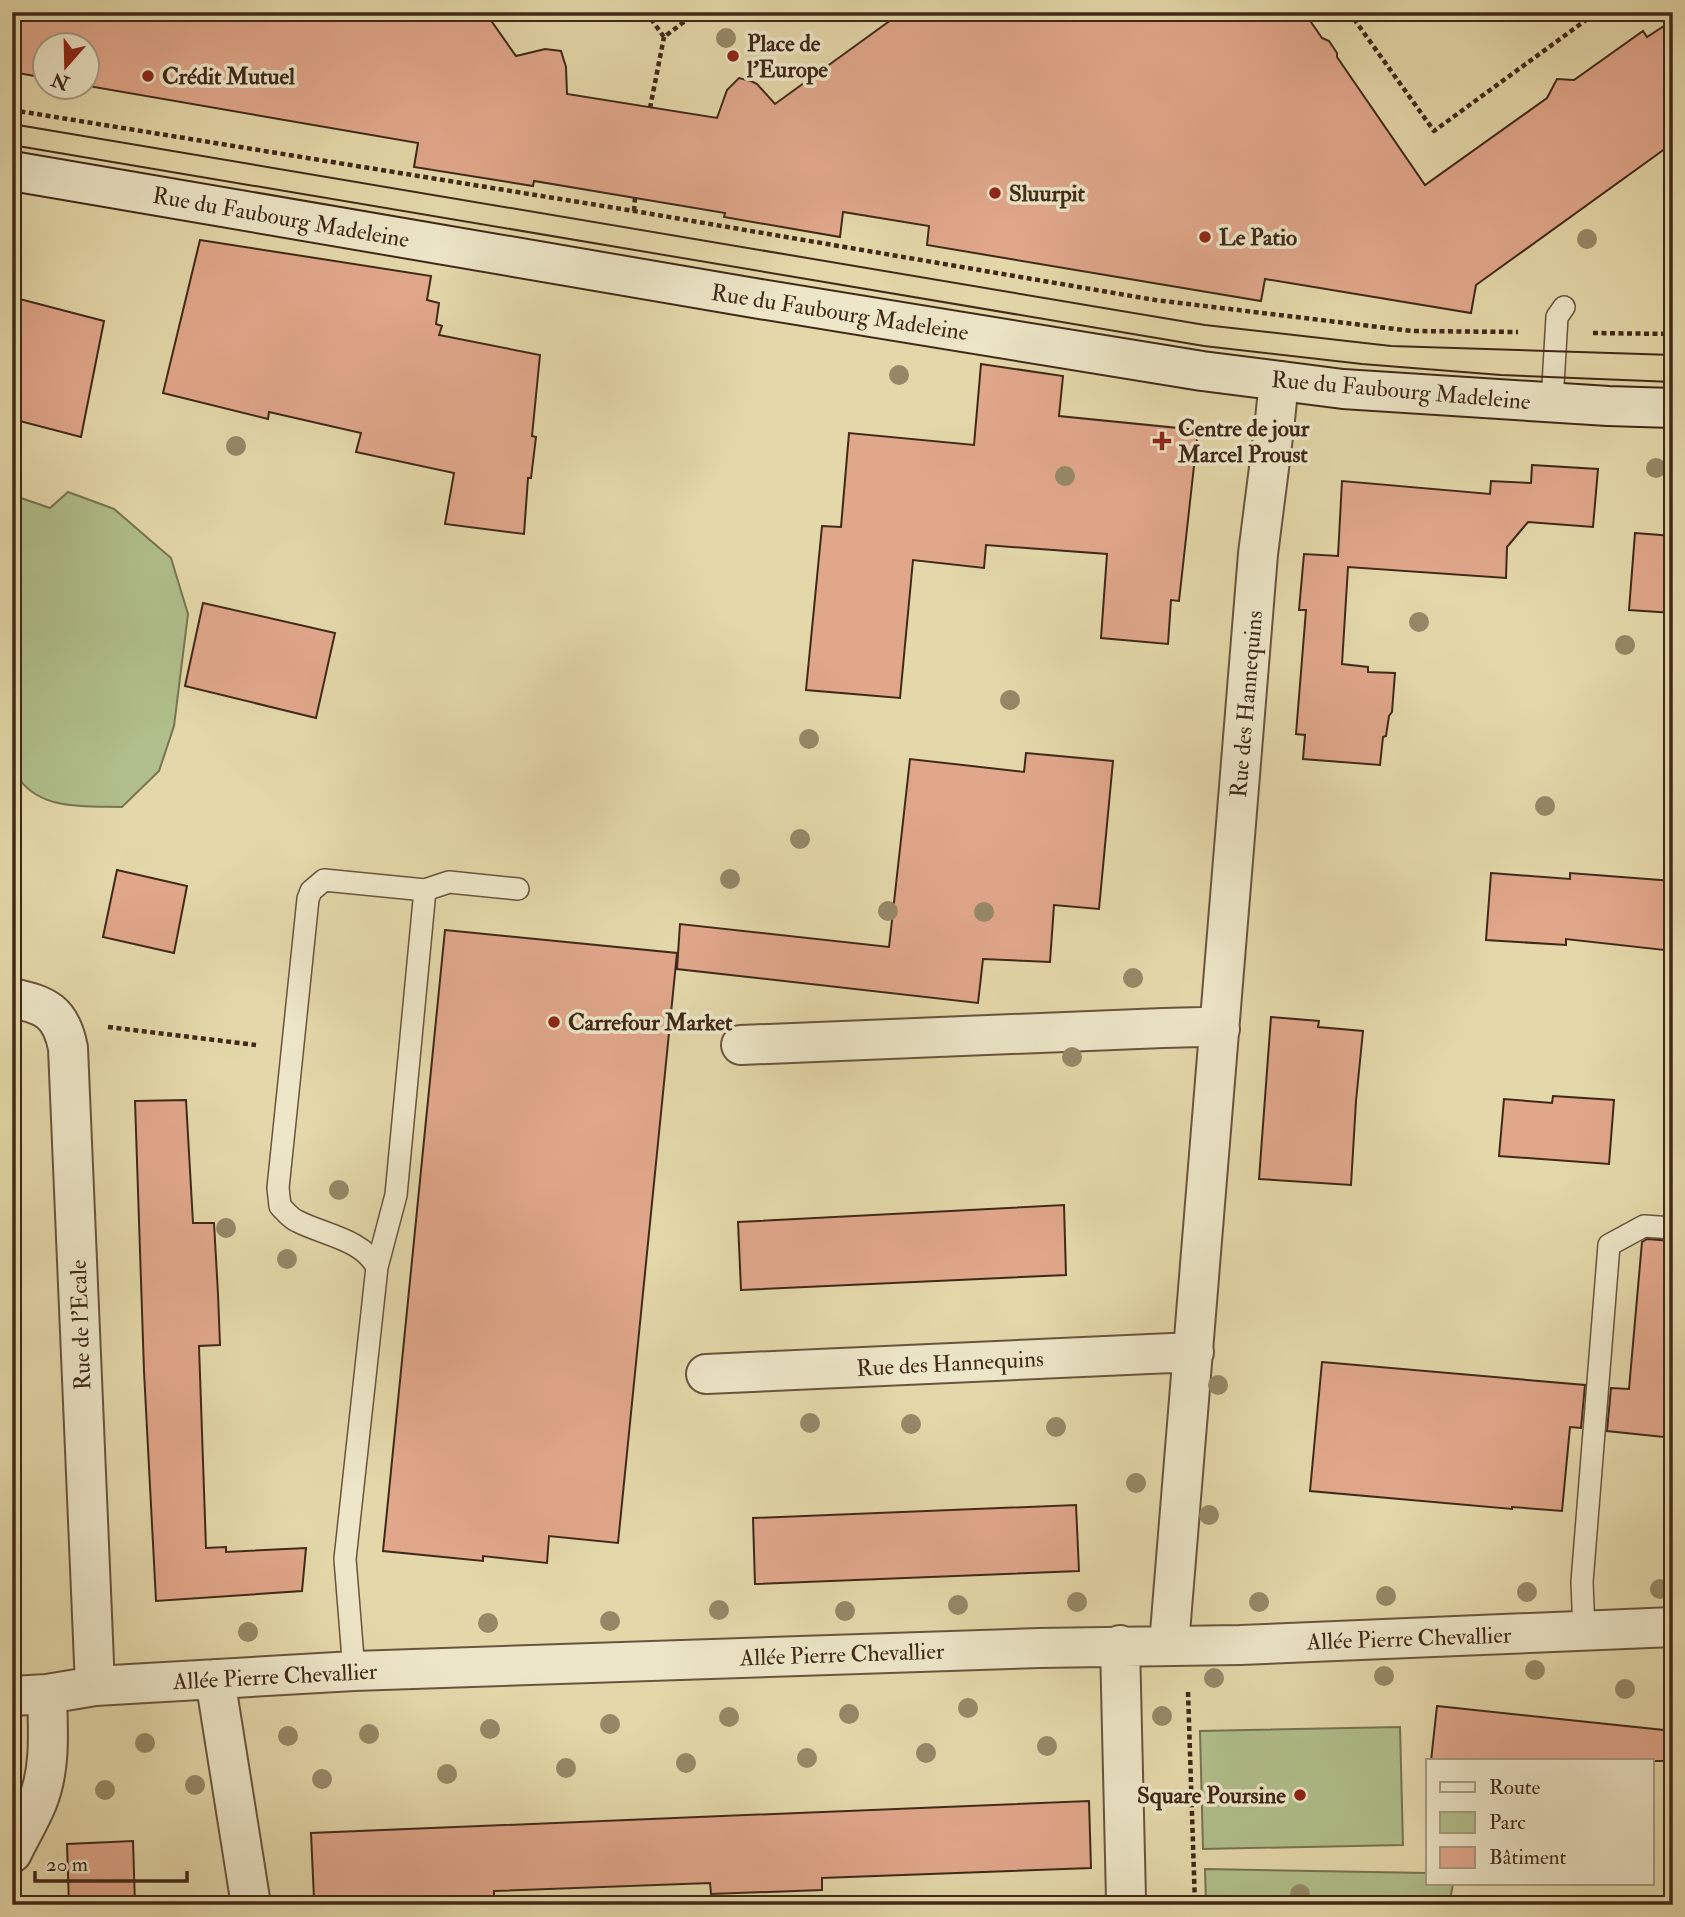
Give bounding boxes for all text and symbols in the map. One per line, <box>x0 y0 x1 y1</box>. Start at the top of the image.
place label: Place de l'Europe <box>746 29 828 85</box>
north arrow <box>32 32 102 102</box>
marker: Place de l'Europe <box>725 48 741 64</box>
place label: Crédit Mutuel <box>162 62 296 91</box>
text: N <box>48 67 74 96</box>
marker: Crédit Mutuel <box>140 68 156 84</box>
place label: Sluurpit <box>1009 179 1085 209</box>
street label: Rue du Faubourg Madeleine <box>150 181 412 254</box>
marker: Sluurpit <box>987 185 1003 201</box>
place label: Le Patio <box>1219 223 1297 252</box>
marker: Le Patio <box>1197 229 1213 245</box>
street label: Rue du Faubourg Madeleine <box>709 278 971 347</box>
street label: Rue du Faubourg Madeleine <box>1270 365 1532 416</box>
place label: Centre de jour Marcel Proust <box>1177 414 1310 469</box>
marker: Centre de jour Marcel Proust <box>1152 431 1172 451</box>
street label: Rue des Hannequins <box>1224 609 1269 799</box>
place label: Carrefour Market <box>568 1008 733 1037</box>
marker: Carrefour Market <box>546 1014 562 1030</box>
street label: Rue de l'Ecale <box>64 1259 97 1391</box>
street label: Rue des Hannequins <box>856 1344 1045 1383</box>
street label: Allée Pierre Chevallier <box>1305 1620 1512 1657</box>
street label: Allée Pierre Chevallier <box>738 1636 945 1673</box>
street label: Allée Pierre Chevallier <box>171 1657 378 1696</box>
legend <box>1426 1759 1654 1885</box>
text: Route <box>1489 1774 1541 1801</box>
place label: Square Poursine <box>1137 1781 1286 1811</box>
marker: Square Poursine <box>1292 1787 1308 1803</box>
text: Parc <box>1489 1809 1526 1836</box>
scale bar <box>35 1840 187 1884</box>
text: Bâtiment <box>1489 1844 1566 1871</box>
text: 20 m <box>46 1851 88 1878</box>

